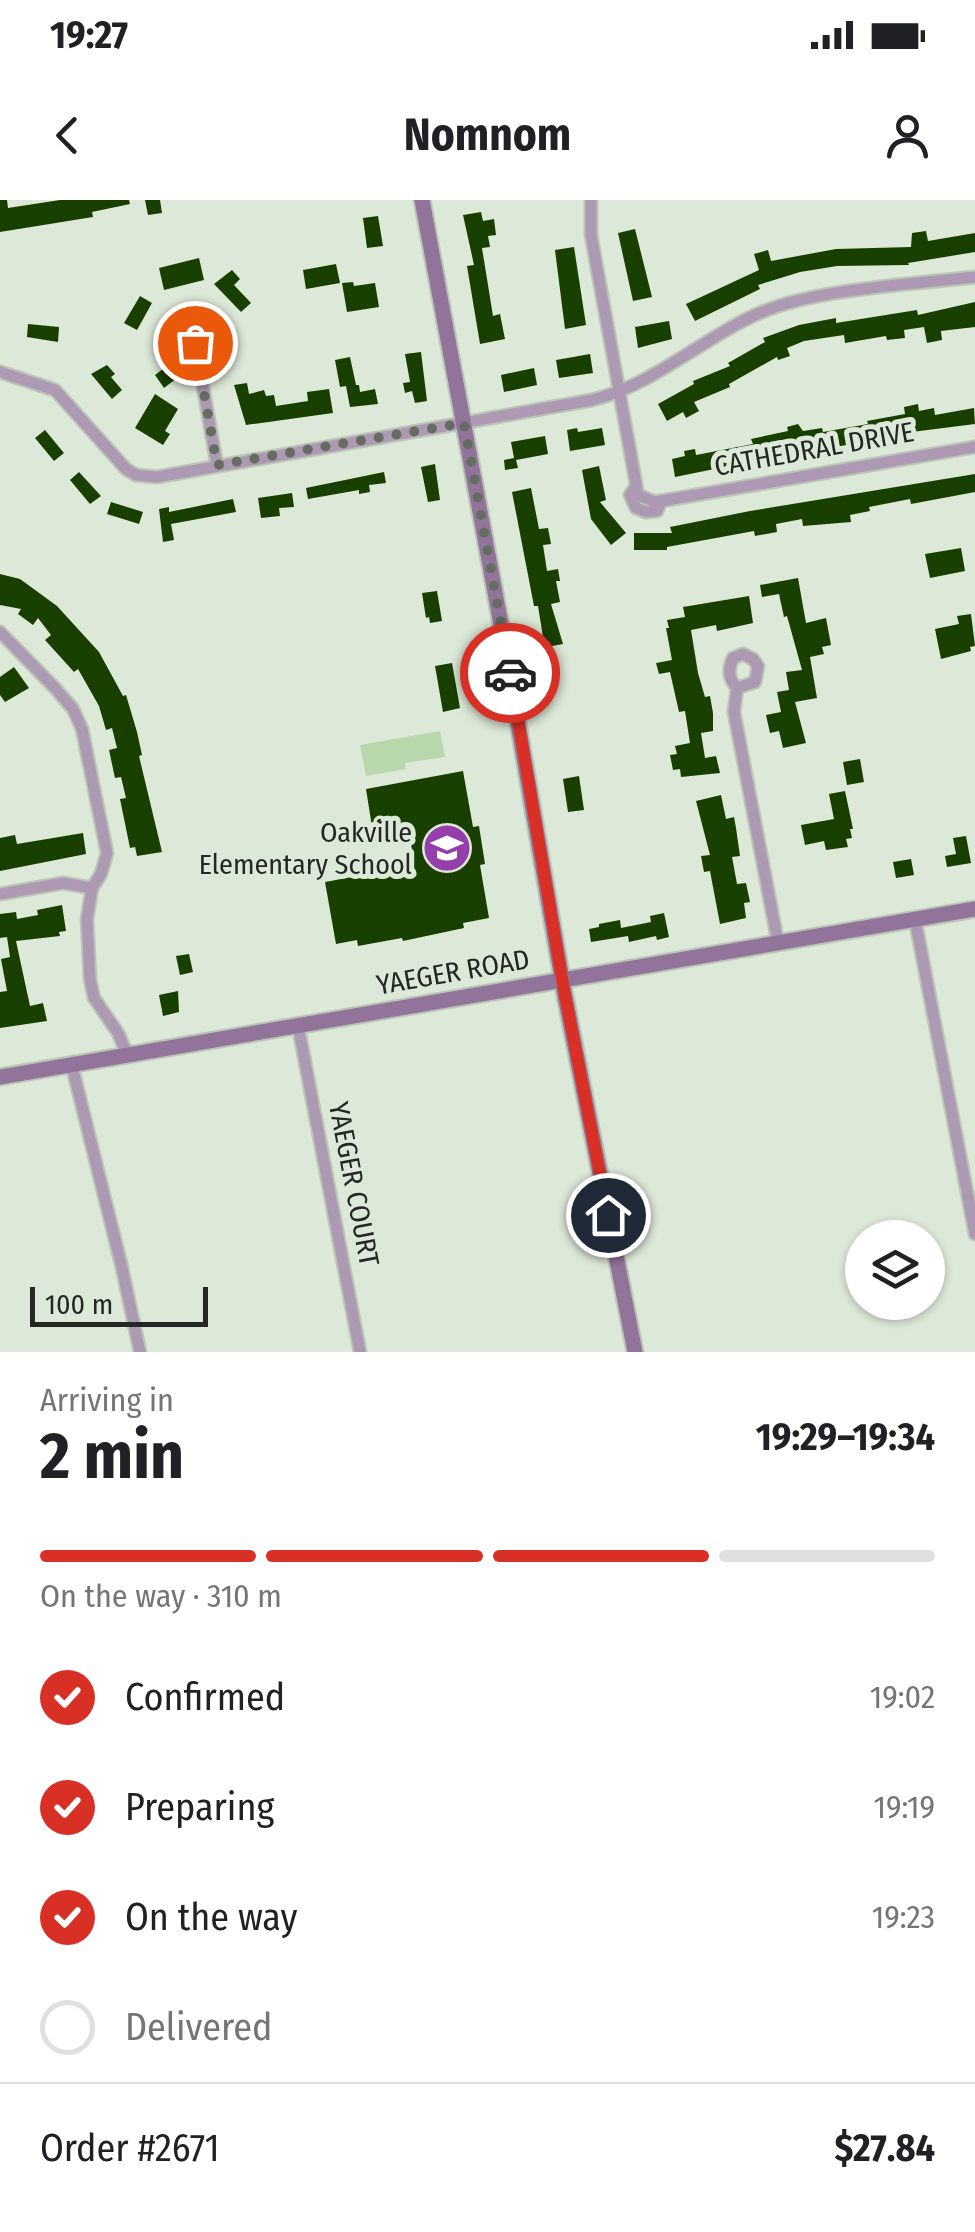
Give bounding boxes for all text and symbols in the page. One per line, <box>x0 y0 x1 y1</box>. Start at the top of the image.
text: 19:27 <box>50 12 128 58</box>
icon: back <box>40 108 95 163</box>
text: Nomnom <box>404 108 571 162</box>
icon: person <box>880 108 935 163</box>
pin <box>153 301 238 386</box>
icon: bag <box>168 316 223 371</box>
street label: CATHEDRAL DRIVE <box>712 415 916 483</box>
courier <box>460 623 560 723</box>
icon: car <box>483 646 538 701</box>
place label: Oakville Elementary School <box>199 816 412 881</box>
school or university icon: Oakville Elementary School <box>421 822 473 874</box>
street label: YAEGER ROAD <box>374 942 532 1002</box>
street label: YAEGER COURT <box>322 1099 386 1269</box>
pin <box>566 1173 651 1258</box>
icon: home <box>581 1188 636 1243</box>
map controls <box>845 1220 945 1320</box>
button: layers <box>845 1220 945 1320</box>
scale bar <box>30 1282 208 1326</box>
text: 100 m <box>45 1288 113 1321</box>
text: Arriving in <box>40 1381 174 1419</box>
text: 19:29–19:34 <box>756 1414 935 1460</box>
text: 2 min <box>40 1417 184 1495</box>
text: On the way · 310 m <box>40 1577 282 1615</box>
icon: check <box>40 1670 95 1725</box>
text: Confirmed <box>125 1674 285 1720</box>
text: 19:02 <box>870 1678 935 1716</box>
icon: check <box>40 1780 95 1835</box>
text: Preparing <box>125 1784 274 1830</box>
text: 19:19 <box>873 1788 935 1826</box>
icon: check <box>40 1890 95 1945</box>
text: On the way <box>125 1894 297 1940</box>
text: 19:23 <box>872 1898 935 1936</box>
text: Delivered <box>125 2004 272 2050</box>
text: Order #2671 <box>40 2125 220 2171</box>
text: $27.84 <box>835 2125 935 2171</box>

